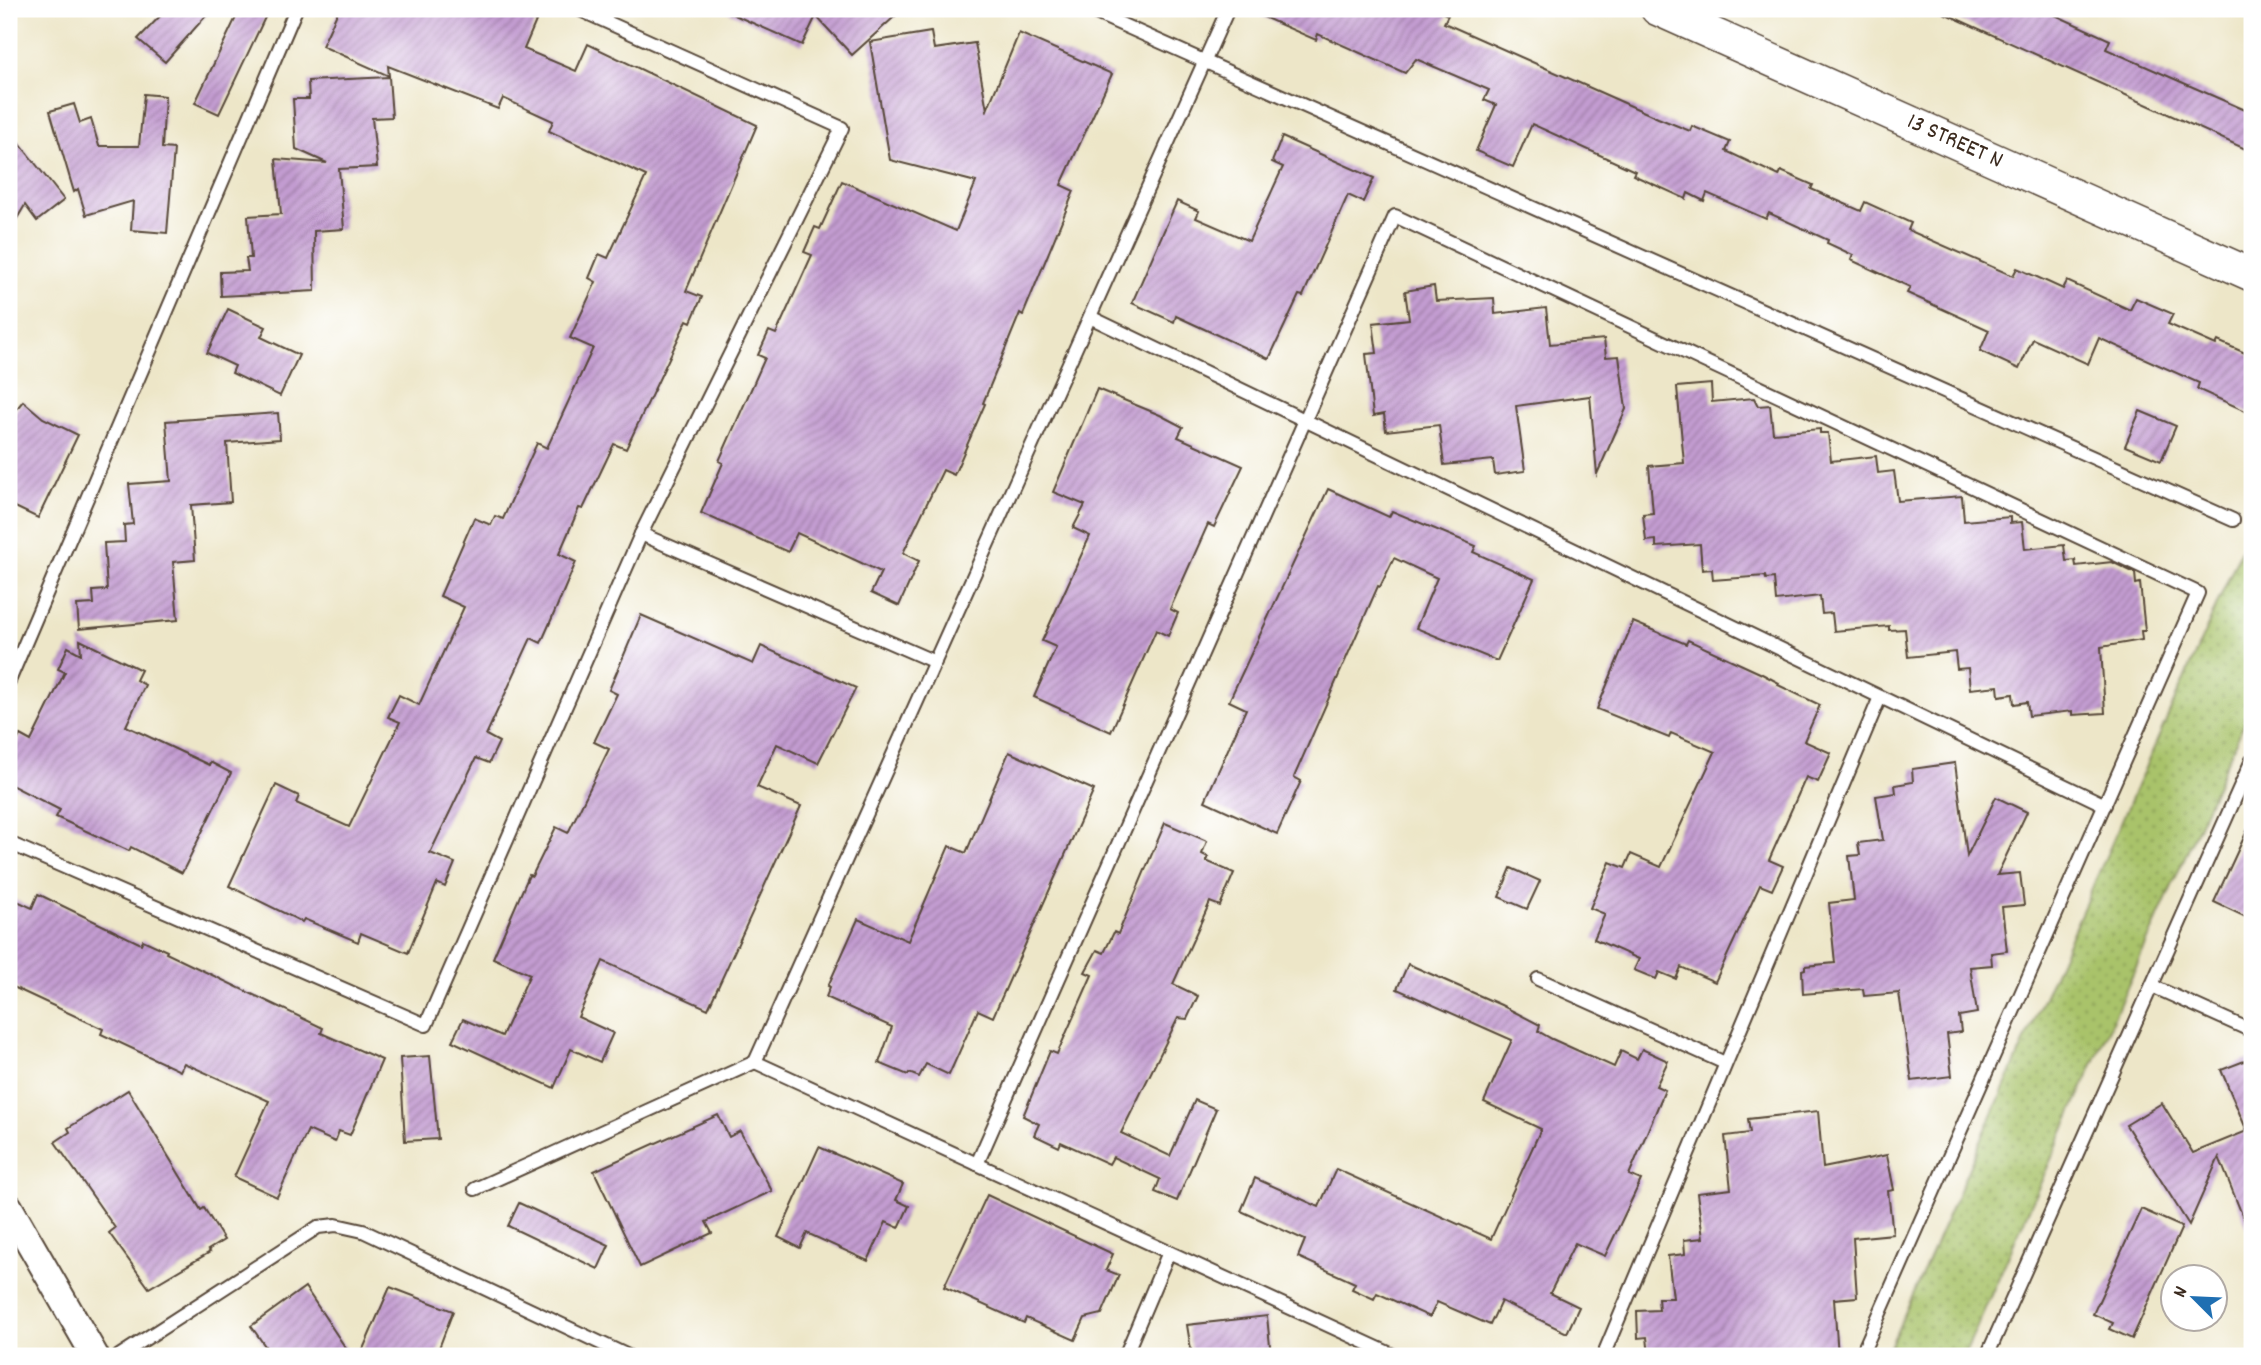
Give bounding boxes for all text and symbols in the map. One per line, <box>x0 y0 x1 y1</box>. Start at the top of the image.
street label: 13 STREET N <box>1901 106 2008 178</box>
north arrow <box>2160 1264 2230 1334</box>
text: N <box>2167 1283 2196 1302</box>

